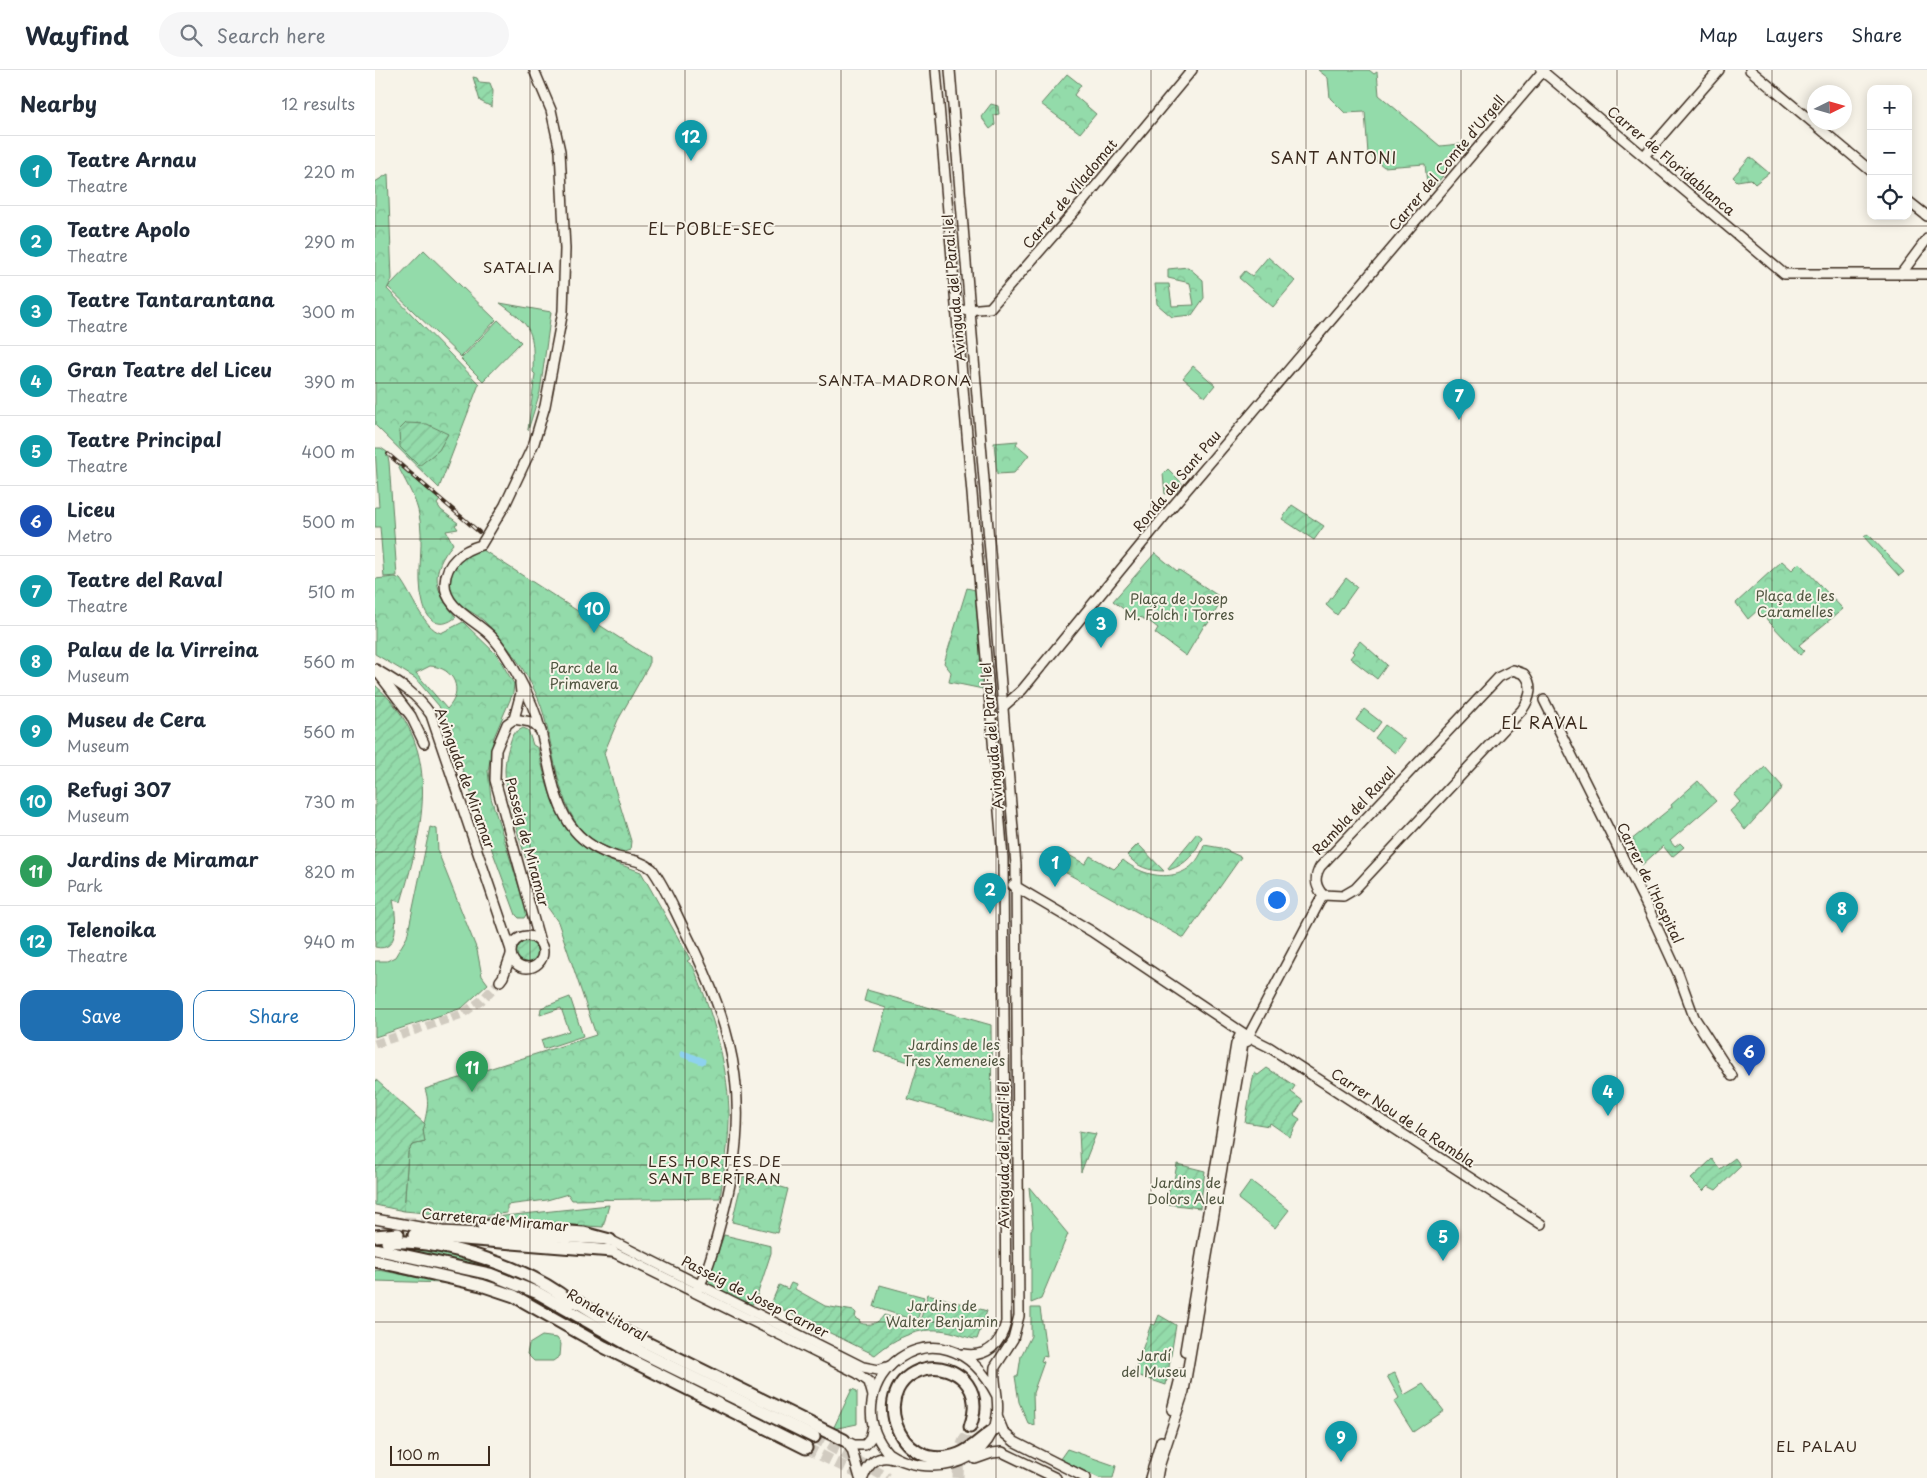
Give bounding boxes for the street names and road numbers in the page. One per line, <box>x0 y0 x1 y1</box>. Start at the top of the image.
street label: Carrer del Comte d'Urgell <box>1384 90 1510 235</box>
street label: Carrer de Floridablanca <box>1603 101 1740 220</box>
street label: Carrer de Viladomat <box>1017 134 1122 253</box>
street label: Avinguda del Paral·lel <box>937 214 970 363</box>
street label: Ronda de Sant Pau <box>1128 425 1226 536</box>
street label: Avinguda del Paral·lel <box>975 662 1008 811</box>
street label: Avinguda de Miramar <box>430 704 501 852</box>
street label: Rambla del Raval <box>1307 762 1400 860</box>
street label: Passeig de Miramar <box>500 775 555 910</box>
street label: Carrer de l'Hospital <box>1612 819 1689 947</box>
street label: Carrer Nou de la Rambla <box>1327 1063 1480 1172</box>
street label: Avinguda del Paral·lel <box>993 1081 1014 1229</box>
street label: Carretera de Miramar <box>421 1203 569 1236</box>
street label: Passeig de Josep Carner <box>678 1250 833 1343</box>
street label: Ronda Litoral <box>563 1283 651 1346</box>

